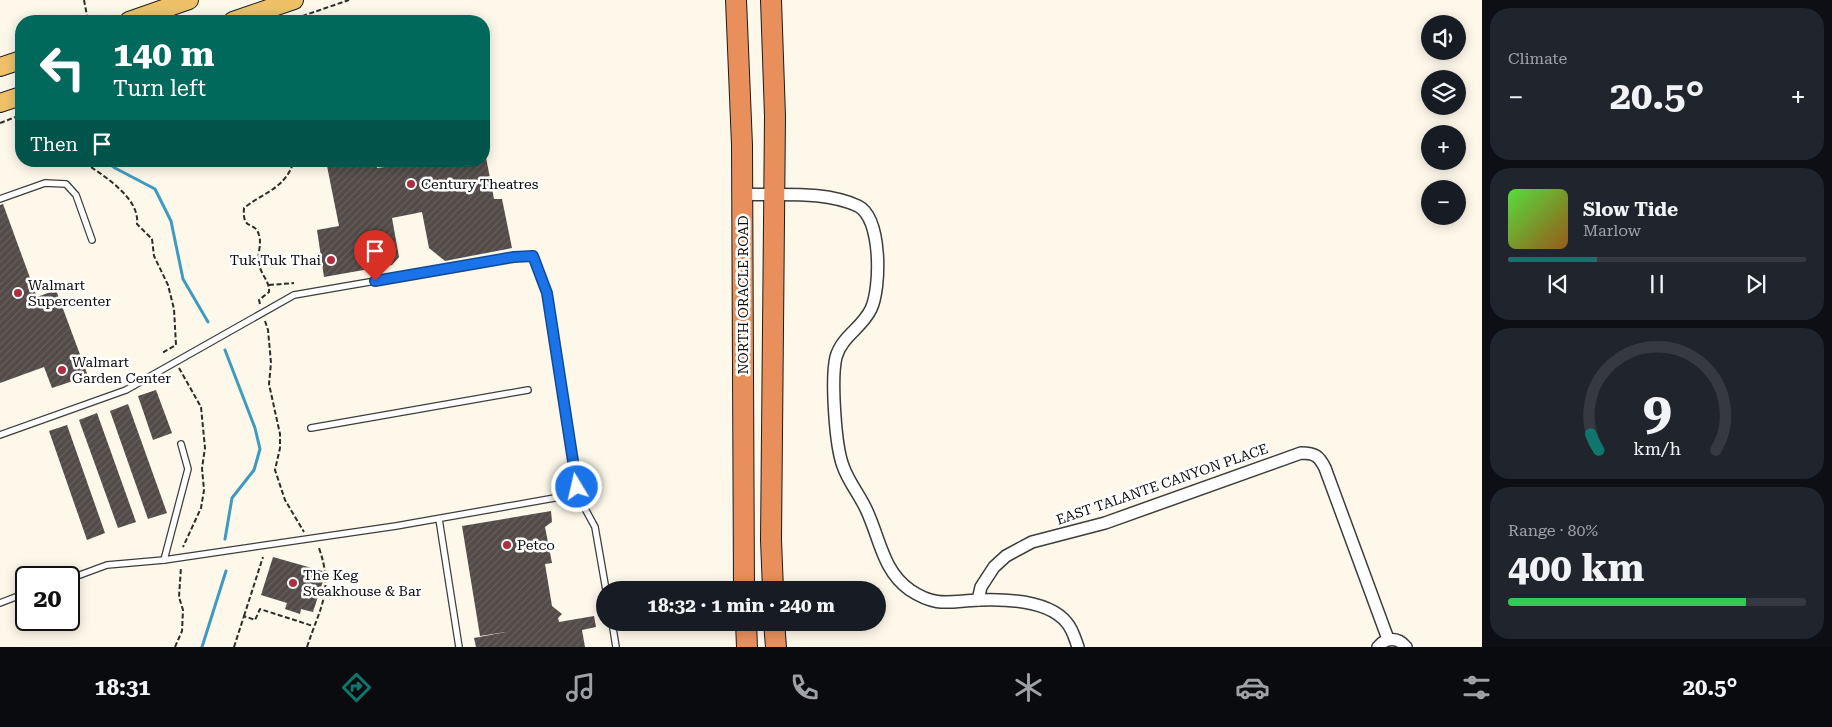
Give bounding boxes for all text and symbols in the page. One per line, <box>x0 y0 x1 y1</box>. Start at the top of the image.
map controls <box>1421 15 1466 225</box>
button: sound <box>1421 15 1466 60</box>
text: 140 m <box>113 34 214 75</box>
icon: left <box>30 35 95 100</box>
text: Climate <box>1508 49 1567 68</box>
button: layers <box>1421 70 1466 115</box>
text: 20.5° <box>1610 74 1704 118</box>
text: Turn left <box>113 76 206 101</box>
text: − <box>1508 81 1524 114</box>
text: + <box>1790 81 1806 114</box>
button: + <box>1421 125 1466 170</box>
icon: arrive <box>88 130 116 158</box>
text: Then <box>30 133 78 156</box>
place label: Century Theatres <box>421 176 539 192</box>
marker: Century Theatres <box>405 178 417 190</box>
button: − <box>1421 180 1466 225</box>
text: Slow Tide <box>1583 198 1678 221</box>
street label: NORTH ORACLE ROAD <box>735 215 751 375</box>
text: Marlow <box>1583 221 1641 240</box>
pin <box>354 230 396 281</box>
icon: arrive <box>361 237 389 265</box>
place label: Tuk Tuk Thai <box>230 252 322 268</box>
marker: Tuk Tuk Thai <box>325 254 337 266</box>
icon: previous <box>1544 270 1572 298</box>
icon: pause <box>1643 270 1671 298</box>
icon: next <box>1742 270 1770 298</box>
place label: Walmart Supercenter <box>28 277 111 309</box>
marker: Walmart Supercenter <box>12 287 24 299</box>
place label: Walmart Garden Center <box>72 354 171 386</box>
marker: Walmart Garden Center <box>56 364 68 376</box>
text: 9 <box>1642 381 1672 442</box>
text: km/h <box>1633 438 1681 459</box>
street label: EAST TALANTE CANYON PLACE <box>1054 440 1270 528</box>
position arrow <box>550 460 602 512</box>
text: Range · 80% <box>1508 521 1598 540</box>
place label: Petco <box>517 537 555 553</box>
marker: Petco <box>501 539 513 551</box>
text: 400 km <box>1508 546 1644 590</box>
speed limit sign: 20 <box>15 566 80 631</box>
place label: The Keg Steakhouse & Bar <box>303 567 421 599</box>
marker: The Keg Steakhouse & Bar <box>287 577 299 589</box>
text: 18:32 · 1 min · 240 m <box>647 594 835 617</box>
icon: directions <box>339 670 374 705</box>
icon: music <box>563 670 598 705</box>
icon: phone <box>787 670 822 705</box>
icon: climate <box>1011 670 1046 705</box>
icon: car <box>1235 670 1270 705</box>
icon: filters <box>1459 670 1494 705</box>
text: 18:31 <box>94 675 151 700</box>
text: 20.5° <box>1683 675 1738 700</box>

